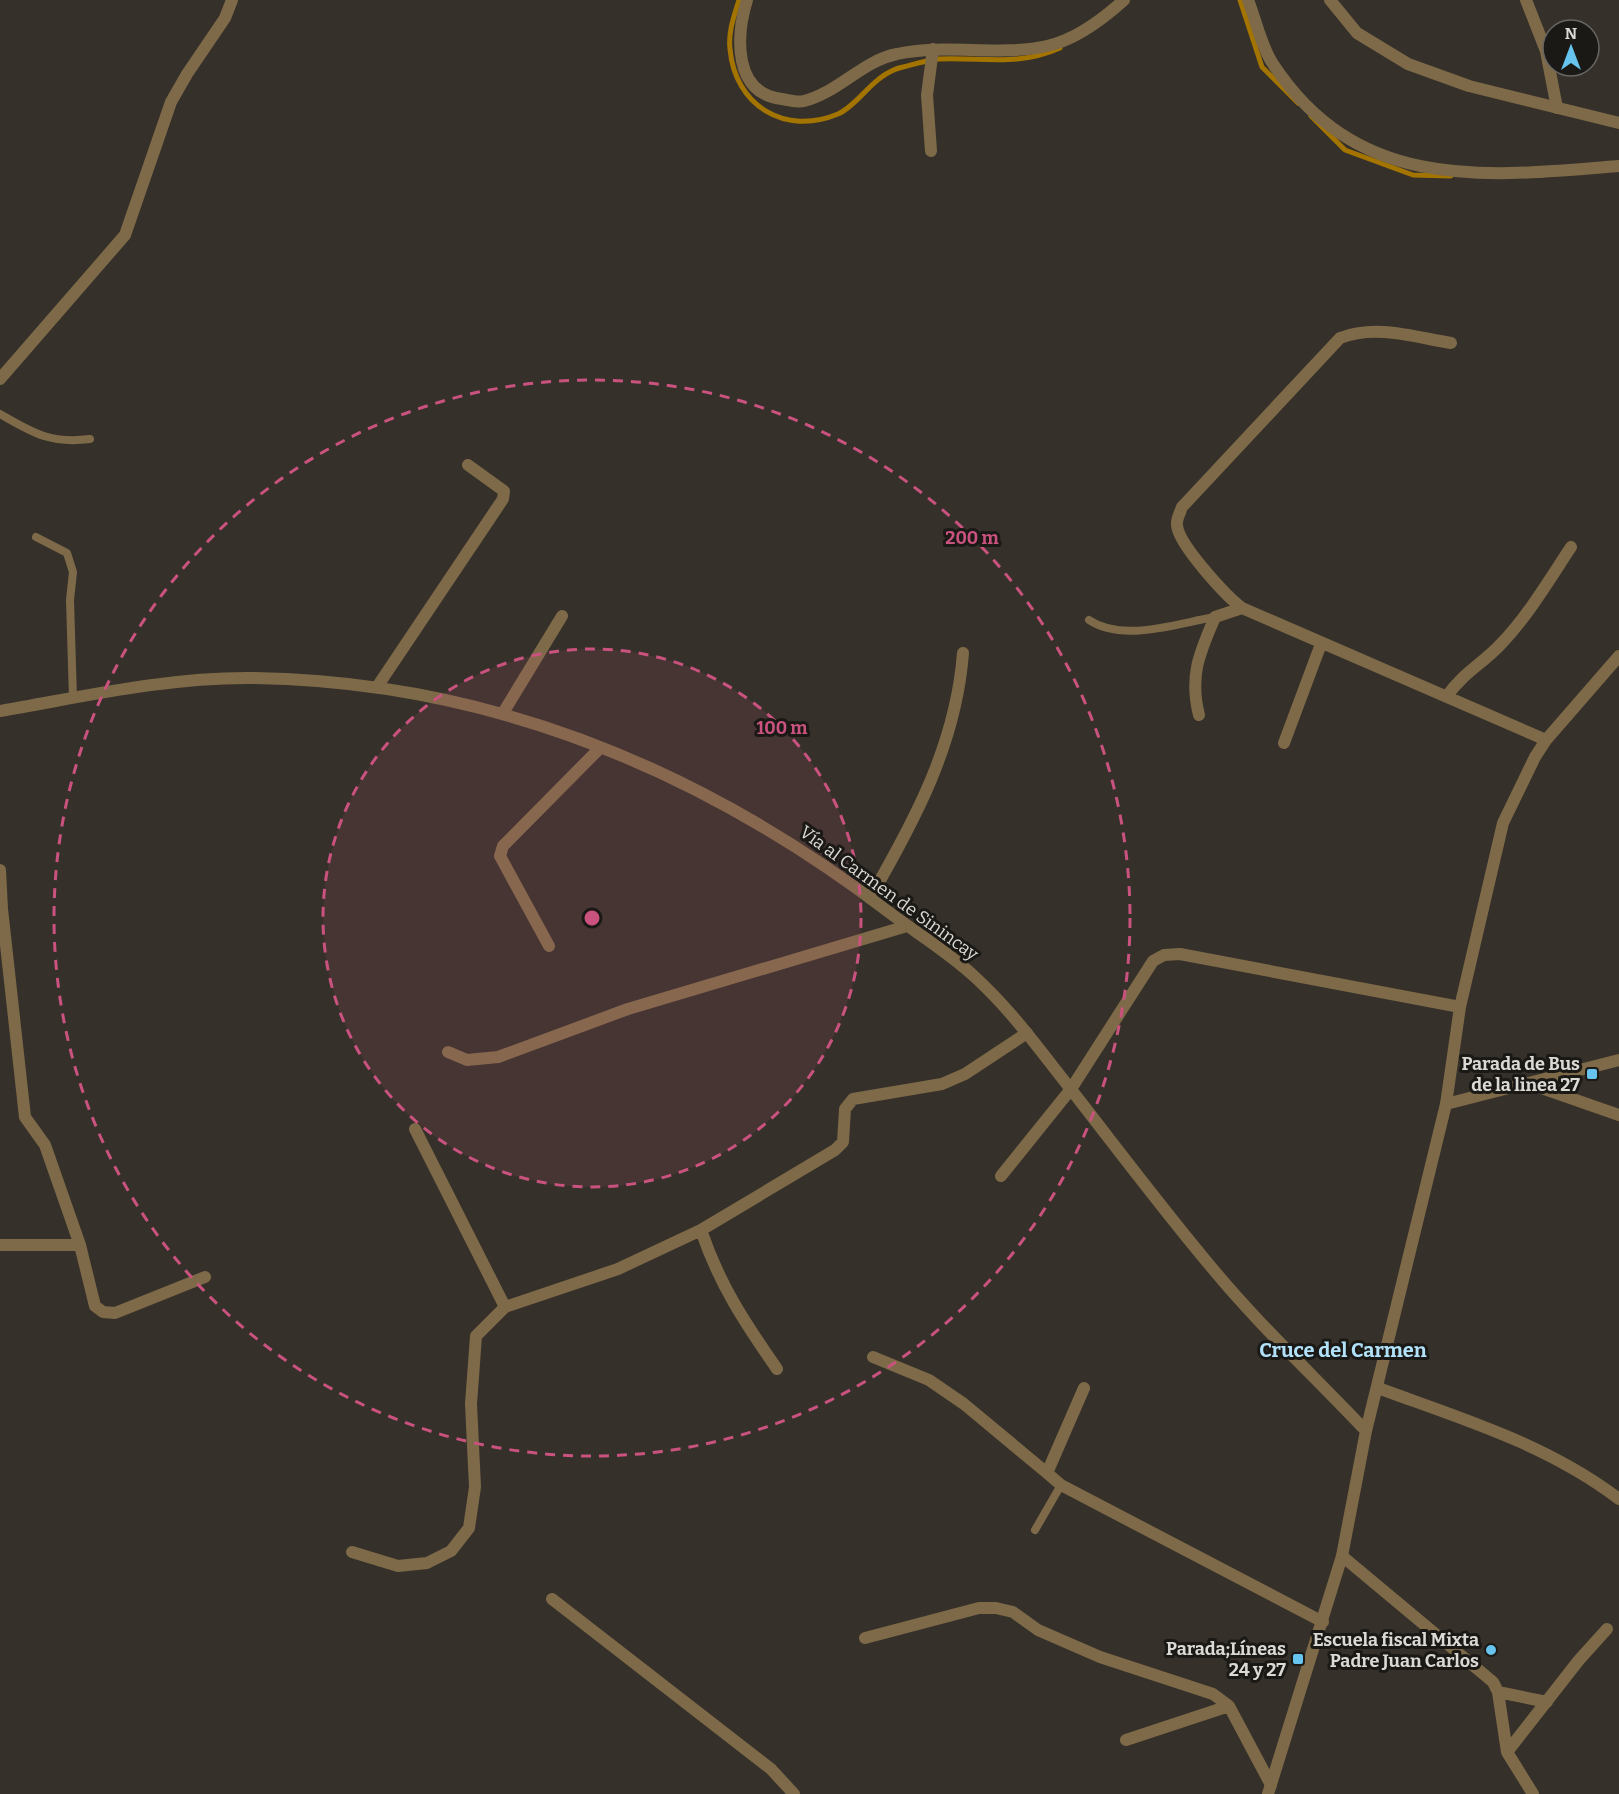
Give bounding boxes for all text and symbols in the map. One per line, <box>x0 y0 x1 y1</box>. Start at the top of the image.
north arrow <box>1541 18 1601 78</box>
text: N <box>1565 24 1577 43</box>
text: 200 m <box>945 527 999 549</box>
text: 100 m <box>756 717 808 739</box>
street label: Vía al Carmen de Sinincay <box>795 821 983 966</box>
centre of rings <box>582 908 602 928</box>
place label: Parada de Bus de la linea 27 <box>1461 1053 1580 1096</box>
marker: Parada de Bus de la linea 27 <box>1585 1067 1599 1081</box>
district label: Cruce del Carmen <box>1259 1338 1427 1362</box>
place label: Escuela fiscal Mixta Padre Juan Carlos <box>1313 1629 1479 1672</box>
place label: Parada;Líneas 24 y 27 <box>1166 1638 1286 1681</box>
marker: Escuela fiscal Mixta Padre Juan Carlos <box>1484 1643 1498 1657</box>
marker: Parada;Líneas 24 y 27 <box>1291 1652 1305 1666</box>

